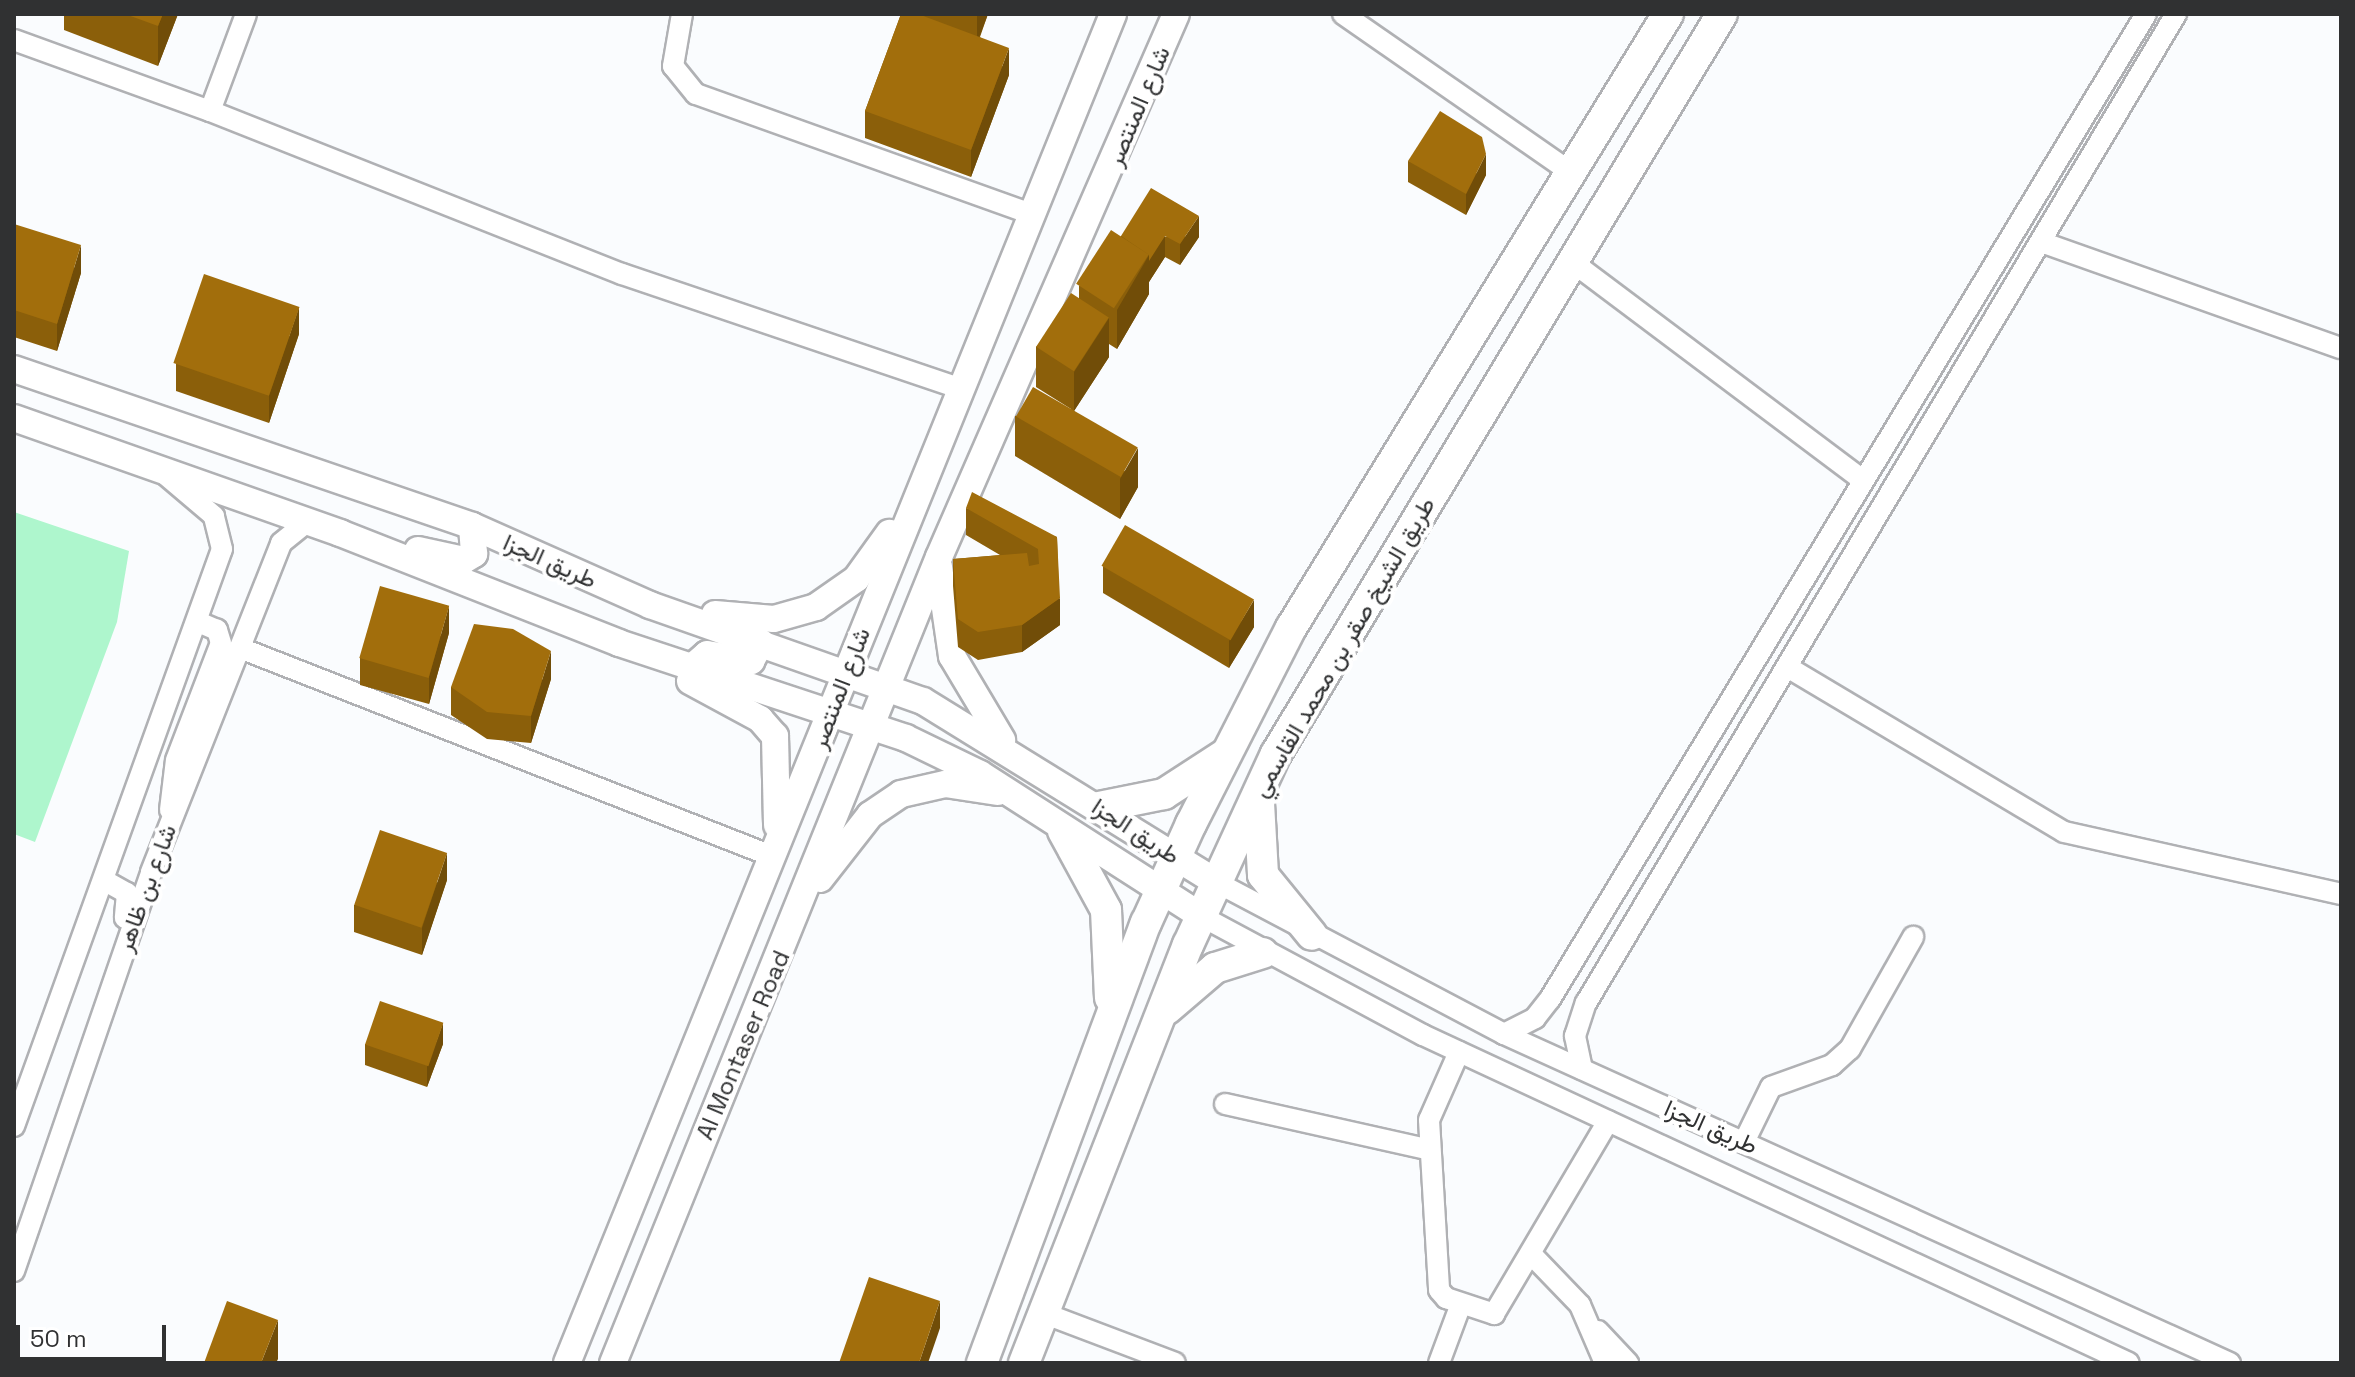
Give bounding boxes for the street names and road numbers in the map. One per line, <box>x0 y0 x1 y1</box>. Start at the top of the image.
street label: شارع المنتصر <box>1100 42 1176 170</box>
street label: طريق الشيخ صقر بن محمد القاسمي <box>1245 492 1441 802</box>
street label: طريق الجزا <box>499 528 601 594</box>
street label: شارع المنتصر <box>804 623 876 753</box>
street label: طريق الجزا <box>1087 792 1185 870</box>
street label: شارع بن ظاهر <box>110 821 182 955</box>
street label: Al Montaser Road <box>690 946 796 1144</box>
street label: طريق الجزا <box>1660 1094 1762 1160</box>

